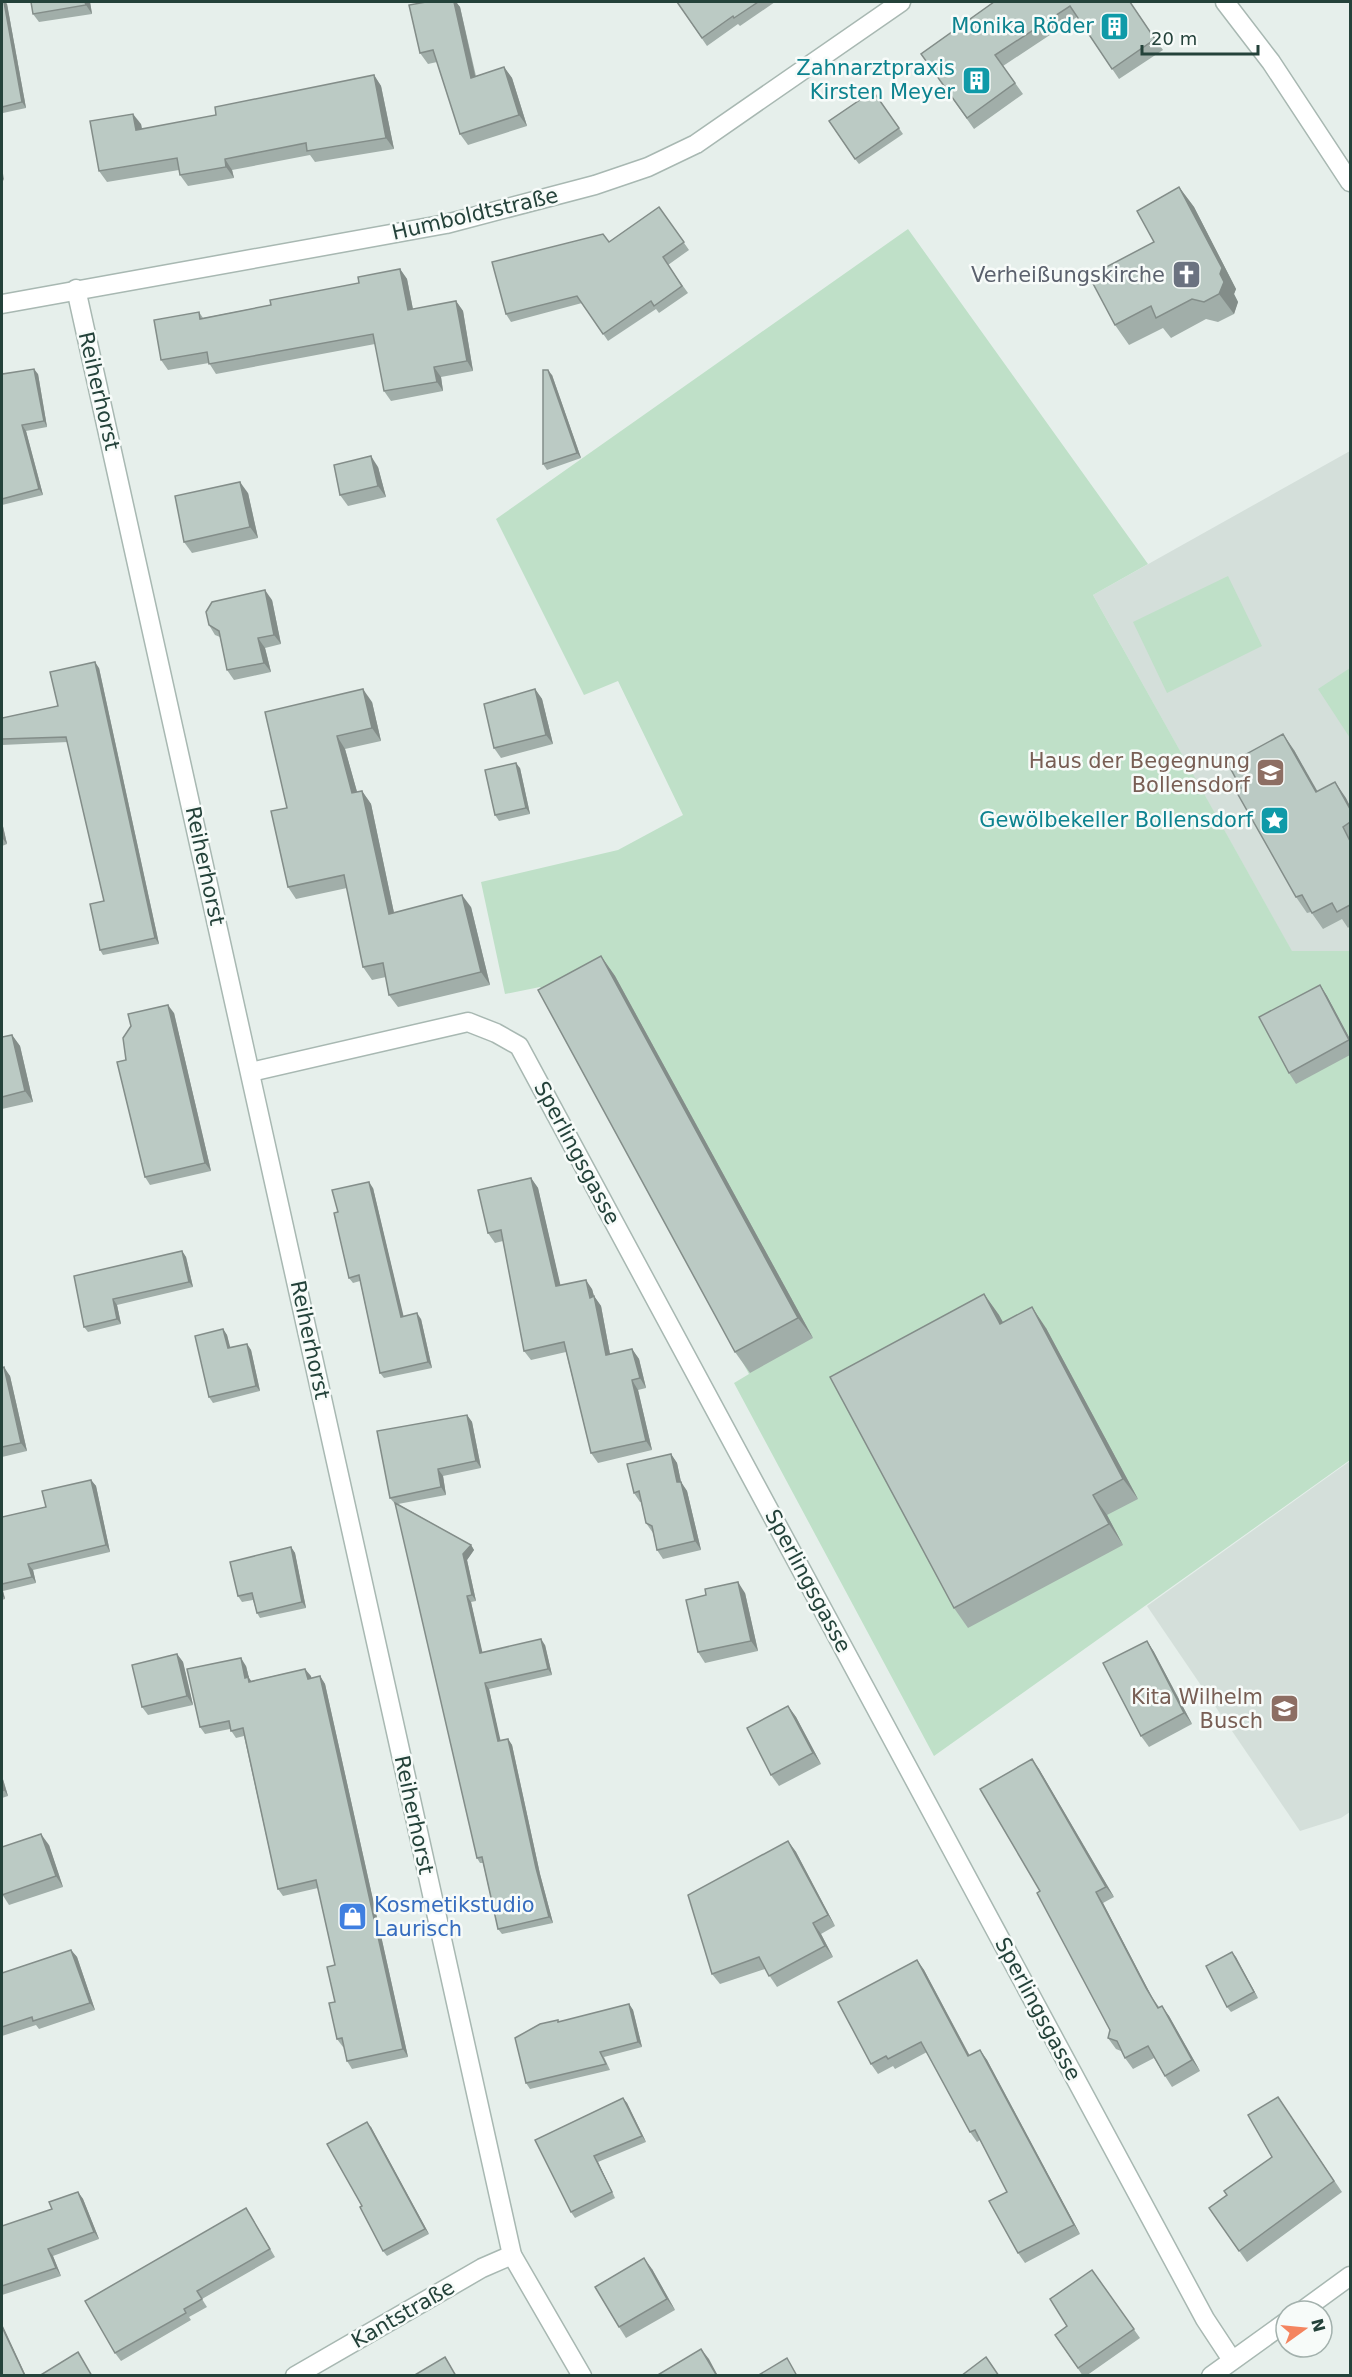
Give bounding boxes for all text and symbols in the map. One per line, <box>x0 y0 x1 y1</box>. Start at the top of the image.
building icon: Monika Röder <box>1099 10 1131 42</box>
place label: Monika Röder <box>951 14 1094 38</box>
scale bar <box>1142 18 1258 56</box>
text: 20 m <box>1151 28 1197 49</box>
place label: Zahnarztpraxis Kirsten Meyer <box>796 56 955 104</box>
building icon: Zahnarztpraxis Kirsten Meyer <box>960 64 992 96</box>
street label: Humboldtstraße <box>389 183 561 245</box>
church icon: Verheißungskirche <box>1170 259 1202 291</box>
place label: Verheißungskirche <box>971 263 1165 287</box>
street label: Reiherhorst <box>74 329 124 453</box>
place label: Haus der Begegnung Bollensdorf <box>1029 749 1251 797</box>
school or university icon: Haus der Begegnung Bollensdorf <box>1255 757 1287 789</box>
street label: Reiherhorst <box>181 804 229 928</box>
place icon: Gewölbekeller Bollensdorf <box>1258 804 1290 836</box>
place label: Gewölbekeller Bollensdorf <box>979 808 1254 832</box>
street label: Sperlingsgasse <box>529 1077 625 1229</box>
street label: Reiherhorst <box>286 1278 334 1402</box>
street label: Sperlingsgasse <box>760 1505 856 1657</box>
place label: Kita Wilhelm Busch <box>1131 1685 1263 1733</box>
school or university icon: Kita Wilhelm Busch <box>1268 1693 1300 1725</box>
street label: Reiherhorst <box>390 1753 438 1877</box>
place label: Kosmetikstudio Laurisch <box>374 1893 535 1941</box>
shop icon: Kosmetikstudio Laurisch <box>337 1901 369 1933</box>
street label: Sperlingsgasse <box>990 1933 1086 2085</box>
street label: Kantstraße <box>347 2275 459 2353</box>
north arrow <box>1274 2299 1334 2359</box>
text: N <box>1307 2316 1329 2334</box>

